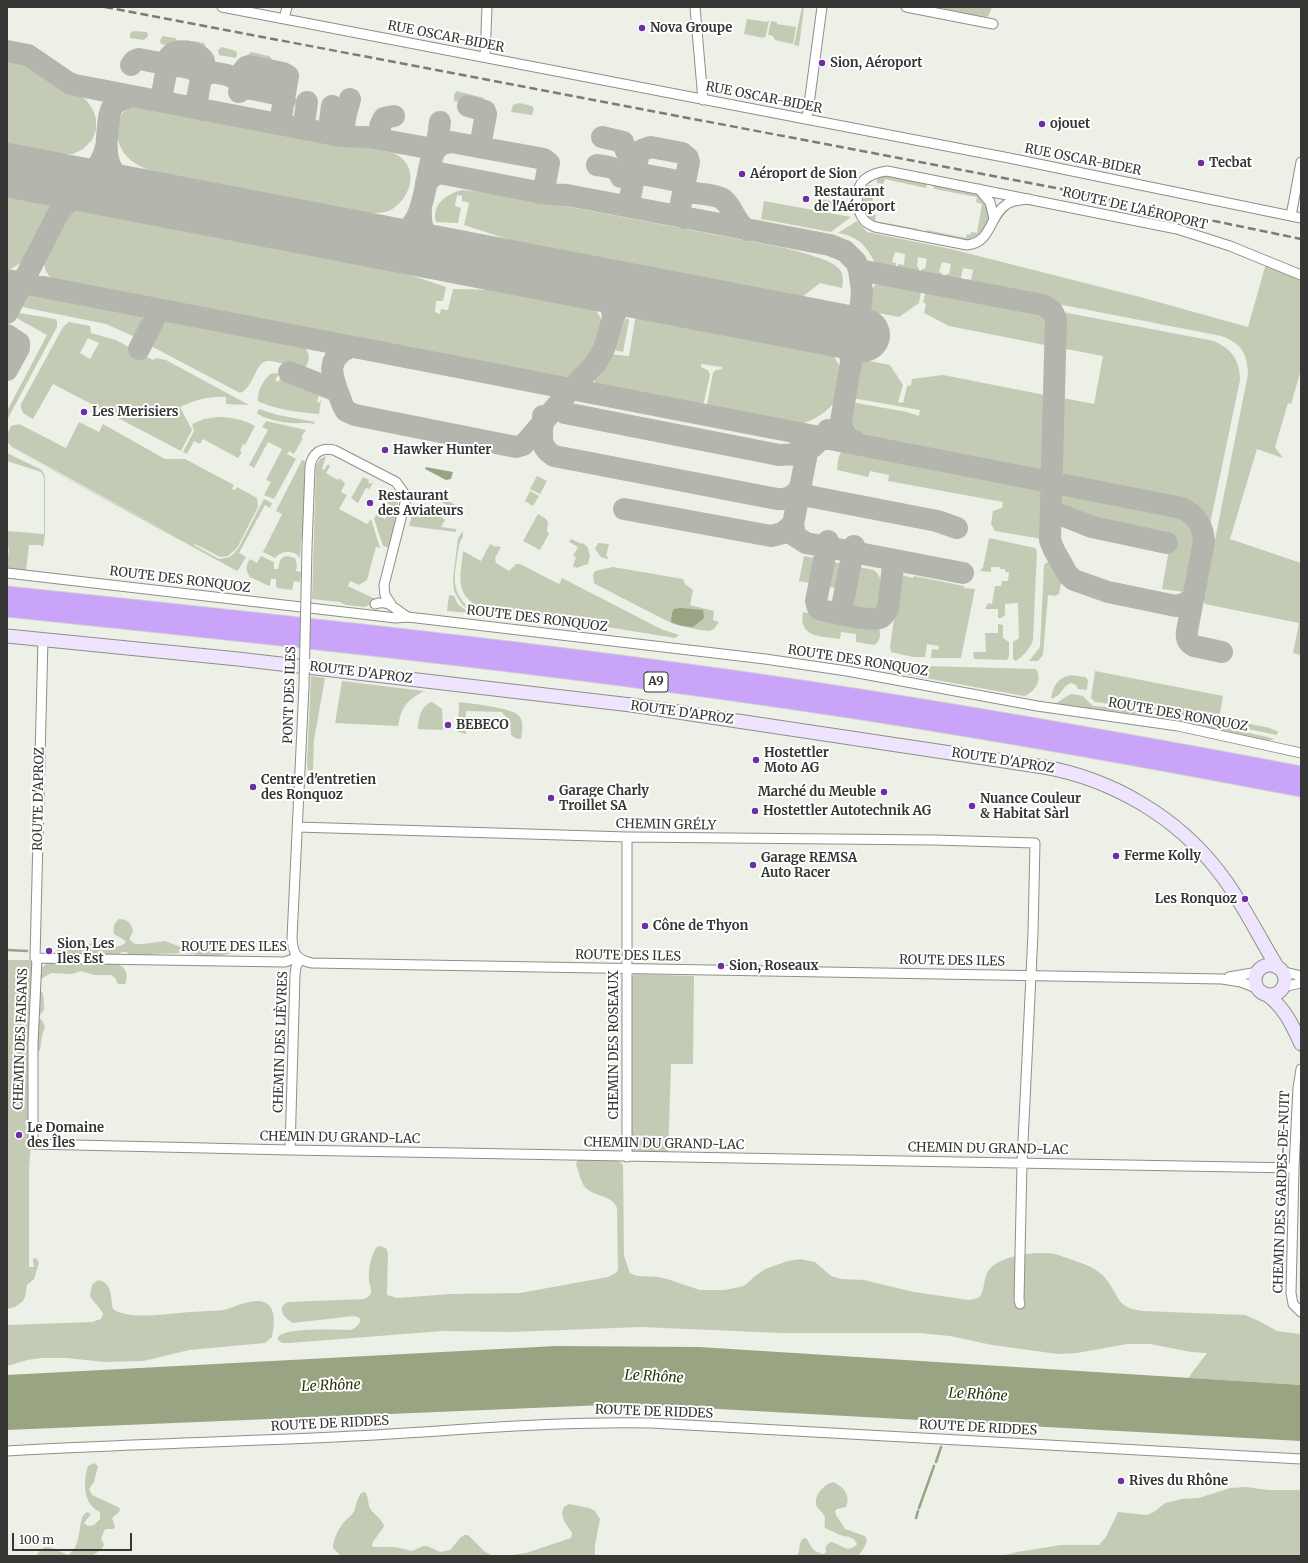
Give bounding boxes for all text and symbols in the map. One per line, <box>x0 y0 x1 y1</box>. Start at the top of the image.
street label: RUE OSCAR-BIDER <box>386 18 506 56</box>
place label: Nova Groupe <box>650 20 732 36</box>
marker: Nova Groupe <box>637 23 647 33</box>
place label: Sion, Aéroport <box>830 55 923 71</box>
marker: Sion, Aéroport <box>817 58 827 68</box>
street label: RUE OSCAR-BIDER <box>704 79 824 117</box>
place label: ojouet <box>1050 116 1090 132</box>
marker: ojouet <box>1037 119 1047 129</box>
street label: RUE OSCAR-BIDER <box>1023 141 1143 179</box>
place label: Tecbat <box>1209 155 1252 171</box>
marker: Tecbat <box>1196 158 1206 168</box>
place label: Aéroport de Sion <box>750 166 857 182</box>
marker: Aéroport de Sion <box>737 169 747 179</box>
place label: Restaurant de l'Aéroport <box>814 184 895 215</box>
street label: ROUTE DE L'AÉROPORT <box>1061 185 1209 233</box>
marker: Restaurant de l'Aéroport <box>801 194 811 204</box>
place label: Les Merisiers <box>92 404 179 420</box>
marker: Les Merisiers <box>79 407 89 417</box>
place label: Hawker Hunter <box>393 442 491 458</box>
marker: Hawker Hunter <box>380 445 390 455</box>
place label: Restaurant des Aviateurs <box>378 488 463 519</box>
marker: Restaurant des Aviateurs <box>365 498 375 508</box>
street label: ROUTE DES RONQUOZ <box>109 564 251 596</box>
street label: ROUTE DES RONQUOZ <box>466 603 608 635</box>
street label: ROUTE DES RONQUOZ <box>787 642 929 680</box>
street label: PONT DES ILES <box>280 646 300 744</box>
street label: ROUTE D'APROZ <box>308 659 414 687</box>
road number: A9 <box>644 672 668 692</box>
street label: ROUTE DES RONQUOZ <box>1107 695 1249 735</box>
street label: ROUTE D'APROZ <box>629 698 735 728</box>
place label: BEBECO <box>456 717 509 733</box>
marker: BEBECO <box>443 720 453 730</box>
place label: Hostettler Moto AG <box>764 745 829 776</box>
street label: ROUTE D'APROZ <box>950 745 1056 777</box>
street label: ROUTE D'APROZ <box>30 747 48 851</box>
marker: Hostettler Moto AG <box>751 755 761 765</box>
place label: Centre d'entretien des Ronquoz <box>261 772 376 803</box>
marker: Centre d'entretien des Ronquoz <box>248 782 258 792</box>
place label: Garage Charly Troillet SA <box>559 783 649 814</box>
place label: Marché du Meuble <box>758 784 876 800</box>
marker: Marché du Meuble <box>879 787 889 797</box>
place label: Nuance Couleur & Habitat Sàrl <box>980 791 1081 822</box>
marker: Garage Charly Troillet SA <box>546 793 556 803</box>
marker: Nuance Couleur & Habitat Sàrl <box>967 801 977 811</box>
place label: Hostettler Autotechnik AG <box>763 803 931 819</box>
marker: Hostettler Autotechnik AG <box>750 806 760 816</box>
street label: CHEMIN GRÉLY <box>616 816 716 834</box>
place label: Ferme Kolly <box>1124 848 1201 864</box>
place label: Garage REMSA Auto Racer <box>761 850 857 881</box>
marker: Ferme Kolly <box>1111 851 1121 861</box>
marker: Garage REMSA Auto Racer <box>748 860 758 870</box>
place label: Les Ronquoz <box>1155 891 1237 907</box>
marker: Les Ronquoz <box>1240 894 1250 904</box>
place label: Cône de Thyon <box>653 918 748 934</box>
marker: Cône de Thyon <box>640 921 650 931</box>
place label: Sion, Les Iles Est <box>57 936 115 967</box>
street label: ROUTE DES ILES <box>181 939 287 955</box>
marker: Sion, Les Iles Est <box>44 946 54 956</box>
street label: ROUTE DES ILES <box>575 947 681 965</box>
street label: ROUTE DES ILES <box>899 952 1005 970</box>
place label: Sion, Roseaux <box>729 958 819 974</box>
marker: Sion, Roseaux <box>716 961 726 971</box>
street label: CHEMIN DES FAISANS <box>11 968 31 1110</box>
street label: CHEMIN DES LIÈVRES <box>271 971 291 1113</box>
street label: CHEMIN DES ROSEAUX <box>606 971 622 1119</box>
street label: CHEMIN DES GARDES-DE-NUIT <box>1271 1090 1293 1294</box>
place label: Le Domaine des Îles <box>27 1120 104 1151</box>
street label: CHEMIN DU GRAND-LAC <box>260 1129 420 1147</box>
marker: Le Domaine des Îles <box>14 1130 24 1140</box>
street label: CHEMIN DU GRAND-LAC <box>584 1135 744 1153</box>
street label: CHEMIN DU GRAND-LAC <box>908 1140 1068 1158</box>
water label: Le Rhône <box>624 1367 684 1387</box>
water label: Le Rhône <box>301 1377 361 1395</box>
water label: Le Rhône <box>948 1385 1008 1405</box>
street label: ROUTE DE RIDDES <box>595 1402 713 1422</box>
street label: ROUTE DE RIDDES <box>271 1413 389 1435</box>
street label: ROUTE DE RIDDES <box>919 1417 1037 1439</box>
place label: Rives du Rhône <box>1129 1473 1228 1489</box>
marker: Rives du Rhône <box>1116 1476 1126 1486</box>
scale bar <box>14 1525 134 1551</box>
text: 100 m <box>19 1532 54 1547</box>

